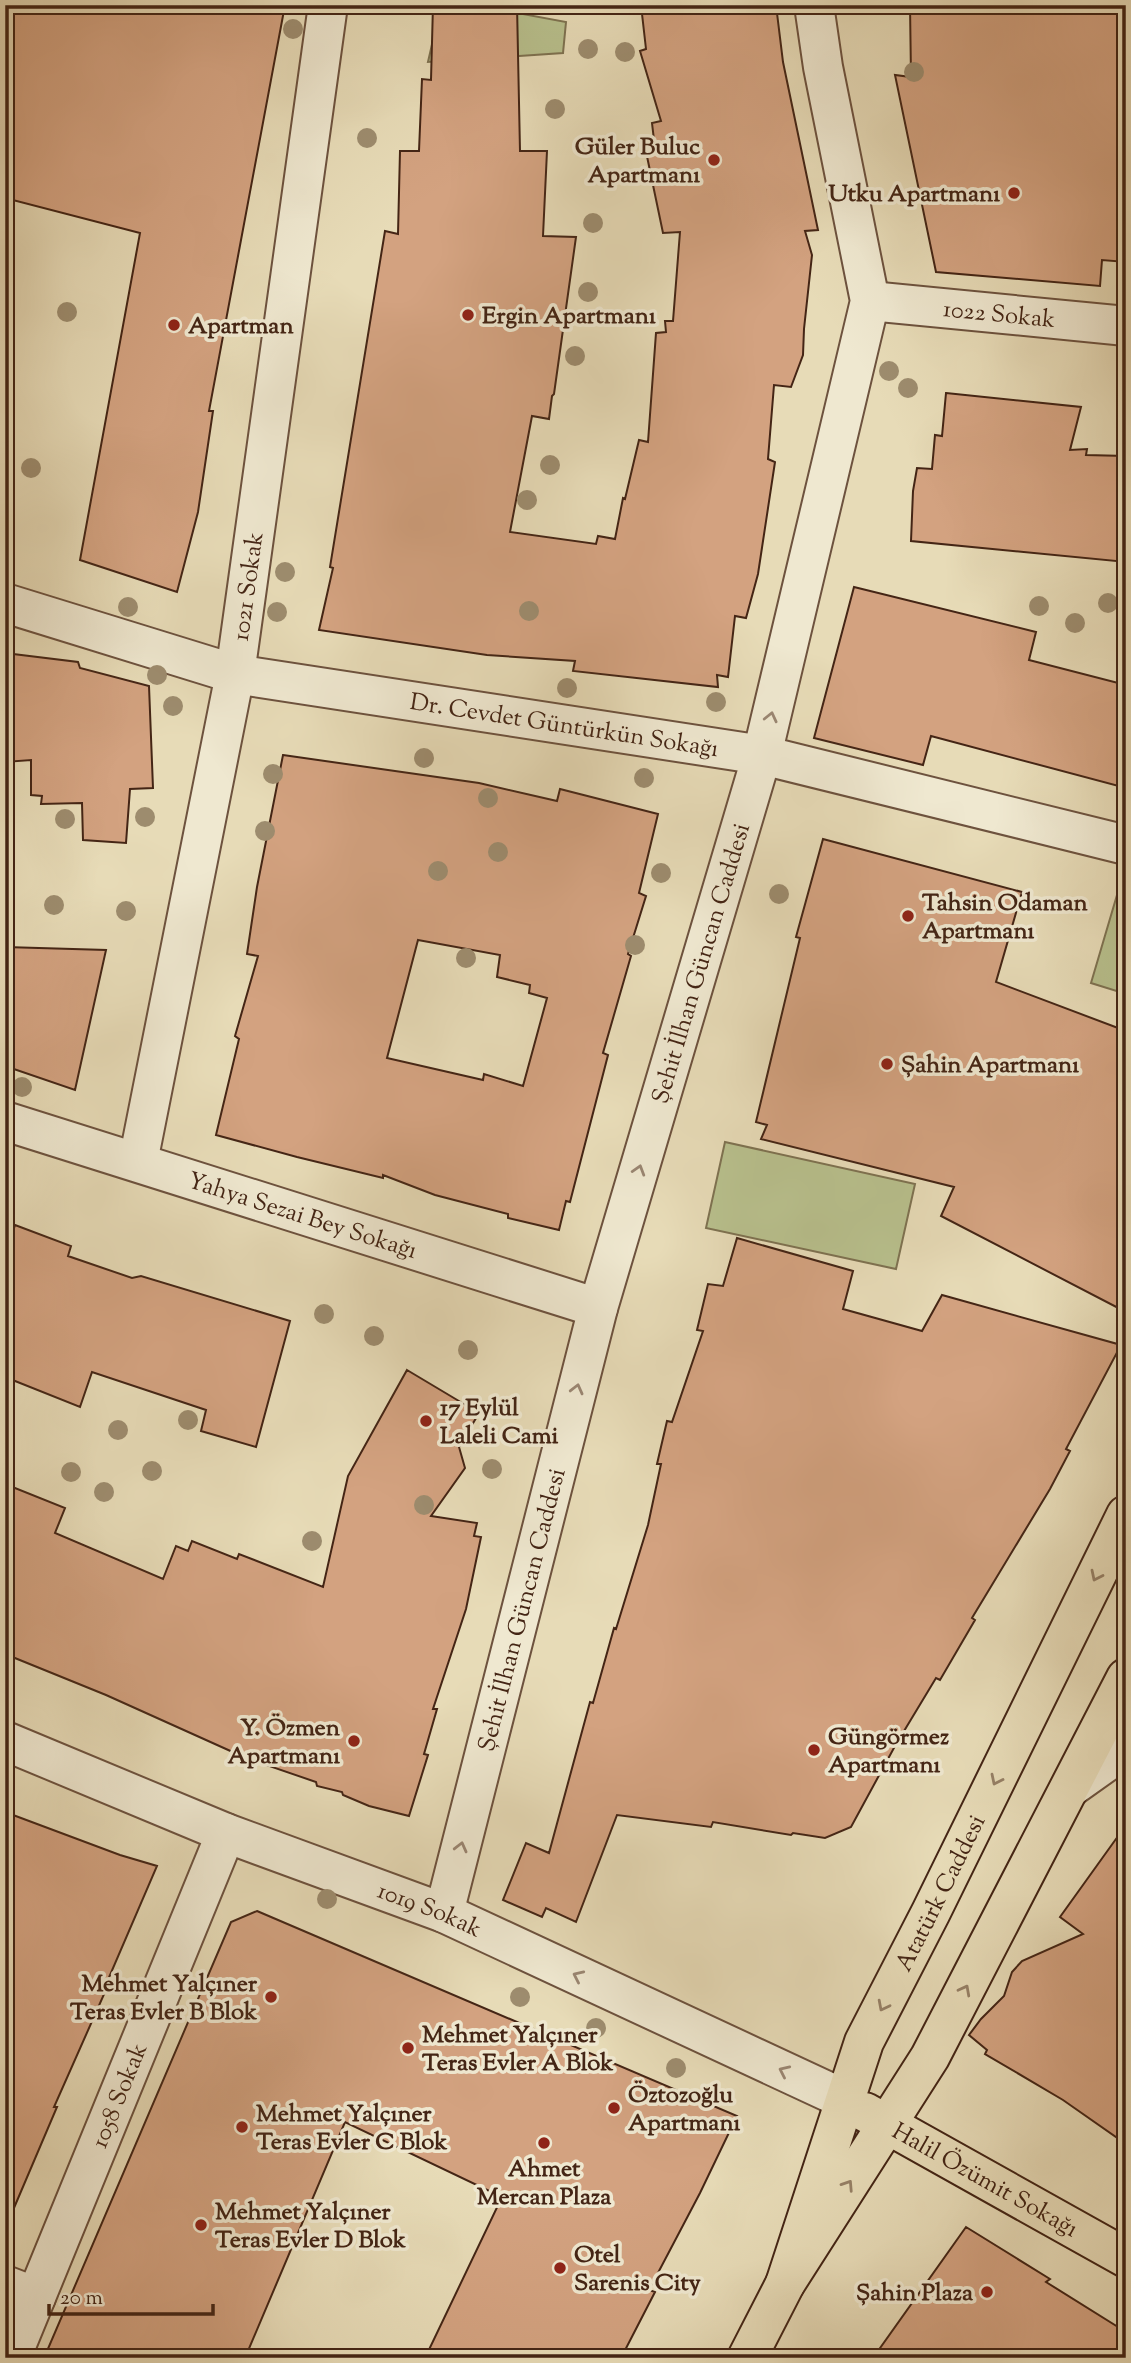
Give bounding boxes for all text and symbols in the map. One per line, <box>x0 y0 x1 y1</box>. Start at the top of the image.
place label: Güler Buluc Apartmanı <box>575 131 700 193</box>
marker: Güler Buluc Apartmanı <box>706 152 722 168</box>
place label: Utku Apartmanı <box>828 178 1000 212</box>
marker: Utku Apartmanı <box>1006 185 1022 201</box>
street label: 1022 Sokak <box>942 293 1057 338</box>
place label: Ergin Apartmanı <box>482 300 656 334</box>
marker: Ergin Apartmanı <box>460 307 476 323</box>
place label: Apartman <box>188 310 294 344</box>
marker: Apartman <box>166 317 182 333</box>
street label: 1021 Sokak <box>225 530 274 643</box>
street label: Dr. Cevdet Güntürkün Sokağı <box>407 686 721 767</box>
one-way arrow <box>763 711 777 723</box>
street label: Şehit İlhan Güncan Caddesi <box>645 819 760 1108</box>
place label: Tahsin Odaman Apartmanı <box>922 887 1088 949</box>
marker: Tahsin Odaman Apartmanı <box>900 908 916 924</box>
place label: Şahin Apartmanı <box>901 1049 1079 1083</box>
marker: Şahin Apartmanı <box>879 1056 895 1072</box>
street label: Yahya Sezai Bey Sokağı <box>183 1165 421 1269</box>
one-way arrow <box>630 1165 645 1177</box>
one-way arrow <box>569 1383 583 1395</box>
place label: 17 Eylül Laleli Cami <box>440 1392 559 1454</box>
marker: 17 Eylül Laleli Cami <box>418 1413 434 1429</box>
street label: Şehit İlhan Güncan Caddesi <box>471 1465 576 1755</box>
one-way arrow <box>1090 1569 1104 1581</box>
place label: Y. Özmen Apartmanı <box>228 1712 341 1774</box>
place label: Güngörmez Apartmanı <box>828 1721 949 1783</box>
marker: Y. Özmen Apartmanı <box>346 1733 362 1749</box>
marker: Güngörmez Apartmanı <box>806 1742 822 1758</box>
one-way arrow <box>990 1773 1004 1785</box>
street label: Atatürk Caddesi <box>888 1809 995 1978</box>
one-way arrow <box>453 1841 467 1853</box>
street label: 1019 Sokak <box>372 1875 487 1947</box>
place label: Mehmet Yalçıner Teras Evler B Blok <box>70 1968 258 2030</box>
one-way arrow <box>573 1970 585 1984</box>
one-way arrow <box>957 1985 971 1997</box>
marker: Mehmet Yalçıner Teras Evler B Blok <box>263 1989 279 2005</box>
one-way arrow <box>878 1999 892 2011</box>
place label: Mehmet Yalçıner Teras Evler A Blok <box>422 2019 614 2081</box>
street label: 1058 Sokak <box>84 2038 157 2154</box>
marker: Mehmet Yalçıner Teras Evler A Blok <box>400 2040 416 2056</box>
one-way arrow <box>779 2066 791 2080</box>
place label: Öztozoğlu Apartmanı <box>628 2079 741 2141</box>
place label: Mehmet Yalçıner Teras Evler C Blok <box>256 2098 448 2160</box>
marker: Öztozoğlu Apartmanı <box>606 2100 622 2116</box>
street label: Halil Özümit Sokağı <box>885 2115 1084 2247</box>
marker: Mehmet Yalçıner Teras Evler C Blok <box>234 2119 250 2135</box>
marker: Ahmet Mercan Plaza <box>536 2135 552 2151</box>
place label: Ahmet Mercan Plaza <box>477 2153 612 2215</box>
one-way arrow <box>839 2179 852 2192</box>
place label: Mehmet Yalçıner Teras Evler D Blok <box>215 2196 407 2258</box>
marker: Mehmet Yalçıner Teras Evler D Blok <box>193 2217 209 2233</box>
place label: Otel Sarenis City <box>574 2239 701 2301</box>
marker: Otel Sarenis City <box>552 2260 568 2276</box>
scale bar <box>49 2272 214 2316</box>
place label: Şahin Plaza <box>856 2277 974 2311</box>
text: 20 m <box>60 2284 103 2314</box>
marker: Şahin Plaza <box>979 2284 995 2300</box>

